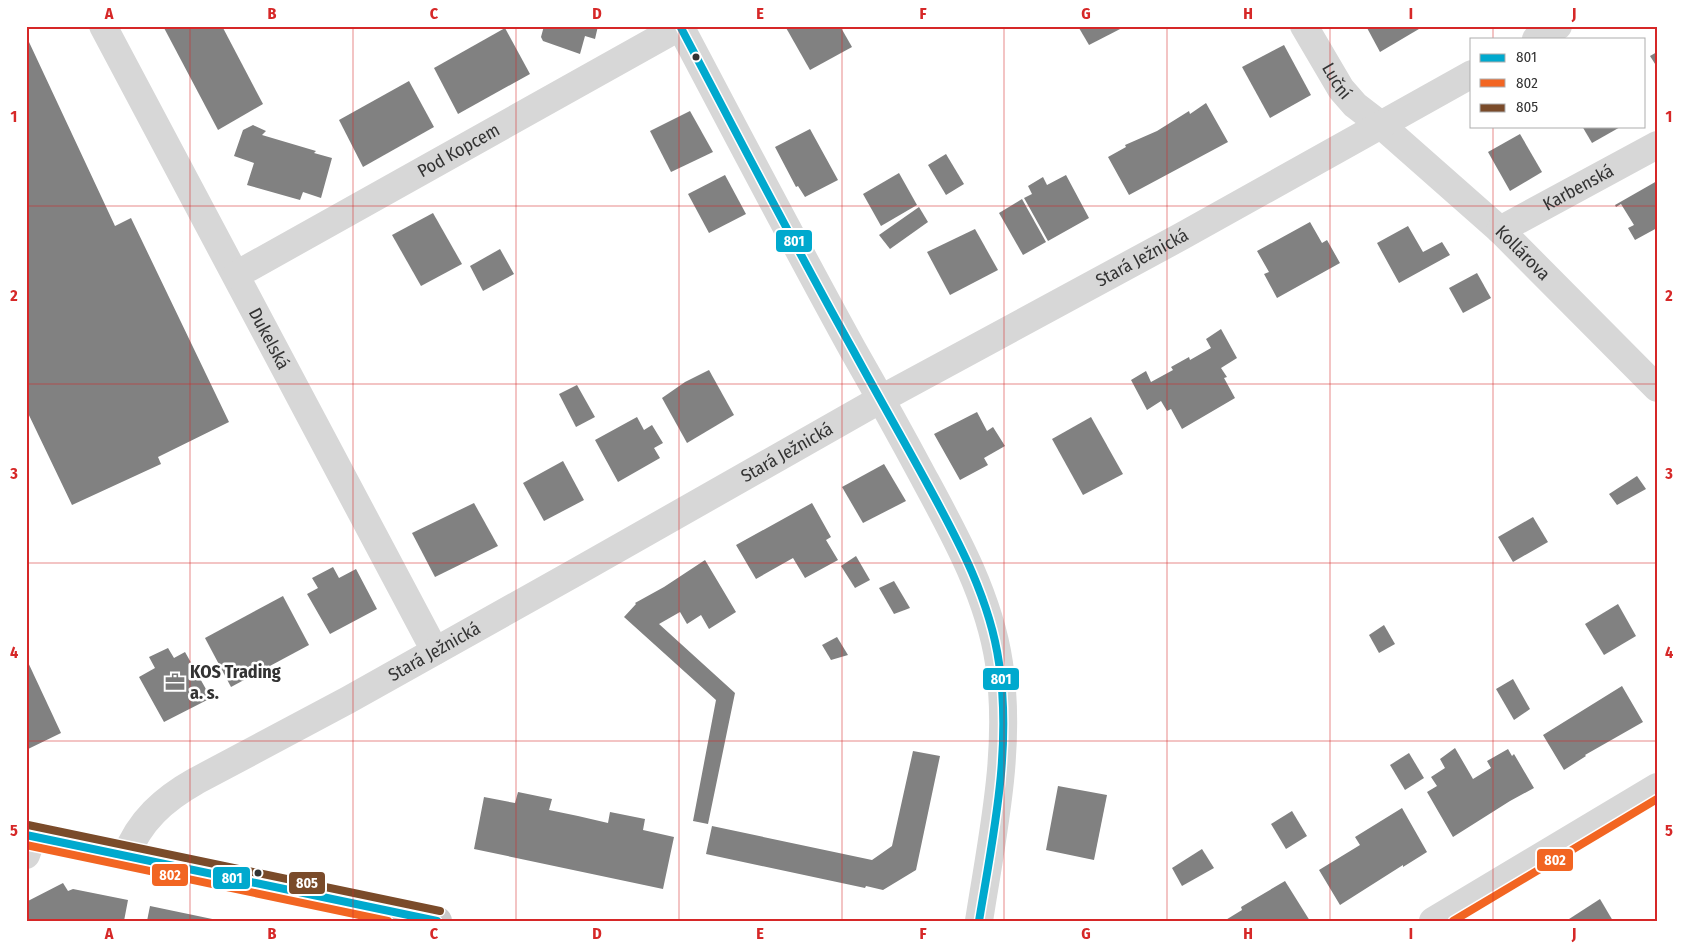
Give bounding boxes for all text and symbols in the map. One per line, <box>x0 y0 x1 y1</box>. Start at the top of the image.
text: A <box>104 4 114 23</box>
text: B <box>268 4 277 23</box>
text: C <box>430 4 439 23</box>
text: D <box>592 4 602 23</box>
text: E <box>756 4 764 23</box>
text: F <box>919 4 927 23</box>
text: G <box>1081 4 1091 23</box>
text: H <box>1243 4 1253 23</box>
text: I <box>1409 4 1413 23</box>
text: J <box>1571 4 1576 23</box>
legend <box>1470 38 1646 128</box>
text: 801 <box>1516 48 1537 66</box>
unlabelled marker <box>691 52 701 62</box>
street label: Luční <box>1317 59 1356 104</box>
text: 802 <box>1516 74 1538 92</box>
text: 805 <box>1516 98 1538 116</box>
text: 1 <box>11 107 17 126</box>
text: 1 <box>1666 107 1672 126</box>
street label: Pod Kopcem <box>414 119 503 182</box>
street label: Karbenská <box>1539 160 1618 216</box>
street label: Kollárova <box>1491 221 1555 285</box>
street label: Stará Ježnická <box>1092 224 1192 292</box>
line badge: 801 <box>775 229 813 253</box>
text: 801 <box>784 233 804 250</box>
text: 2 <box>9 286 18 305</box>
text: 2 <box>1664 286 1673 305</box>
street label: Dukelská <box>244 304 294 373</box>
street label: Stará Ježnická <box>737 418 837 487</box>
text: 3 <box>9 464 18 483</box>
text: 3 <box>1664 464 1673 483</box>
street label: Stará Ježnická <box>384 617 484 686</box>
text: 4 <box>10 643 18 662</box>
text: 4 <box>1665 643 1673 662</box>
place label: KOS Trading a. s. <box>190 661 281 704</box>
line badge: 801 <box>982 667 1020 691</box>
office icon: KOS Trading a. s. <box>164 671 186 693</box>
text: 801 <box>991 671 1011 688</box>
text: 5 <box>10 821 18 840</box>
text: 5 <box>1665 821 1673 840</box>
line badge: 802 <box>1536 848 1574 872</box>
text: 802 <box>1544 852 1566 869</box>
line badge: 802 <box>151 863 189 887</box>
line badge: 801 <box>212 866 251 890</box>
text: 802 <box>159 867 181 884</box>
unlabelled marker <box>253 868 263 878</box>
text: 801 <box>222 870 242 887</box>
line badge: 805 <box>288 871 326 895</box>
text: 805 <box>296 875 318 892</box>
text: A <box>104 924 114 943</box>
text: B <box>268 924 277 943</box>
text: C <box>430 924 439 943</box>
text: D <box>592 924 602 943</box>
text: E <box>756 924 764 943</box>
text: F <box>919 924 927 943</box>
text: G <box>1081 924 1091 943</box>
text: H <box>1243 924 1253 943</box>
text: I <box>1409 924 1413 943</box>
text: J <box>1571 924 1576 943</box>

